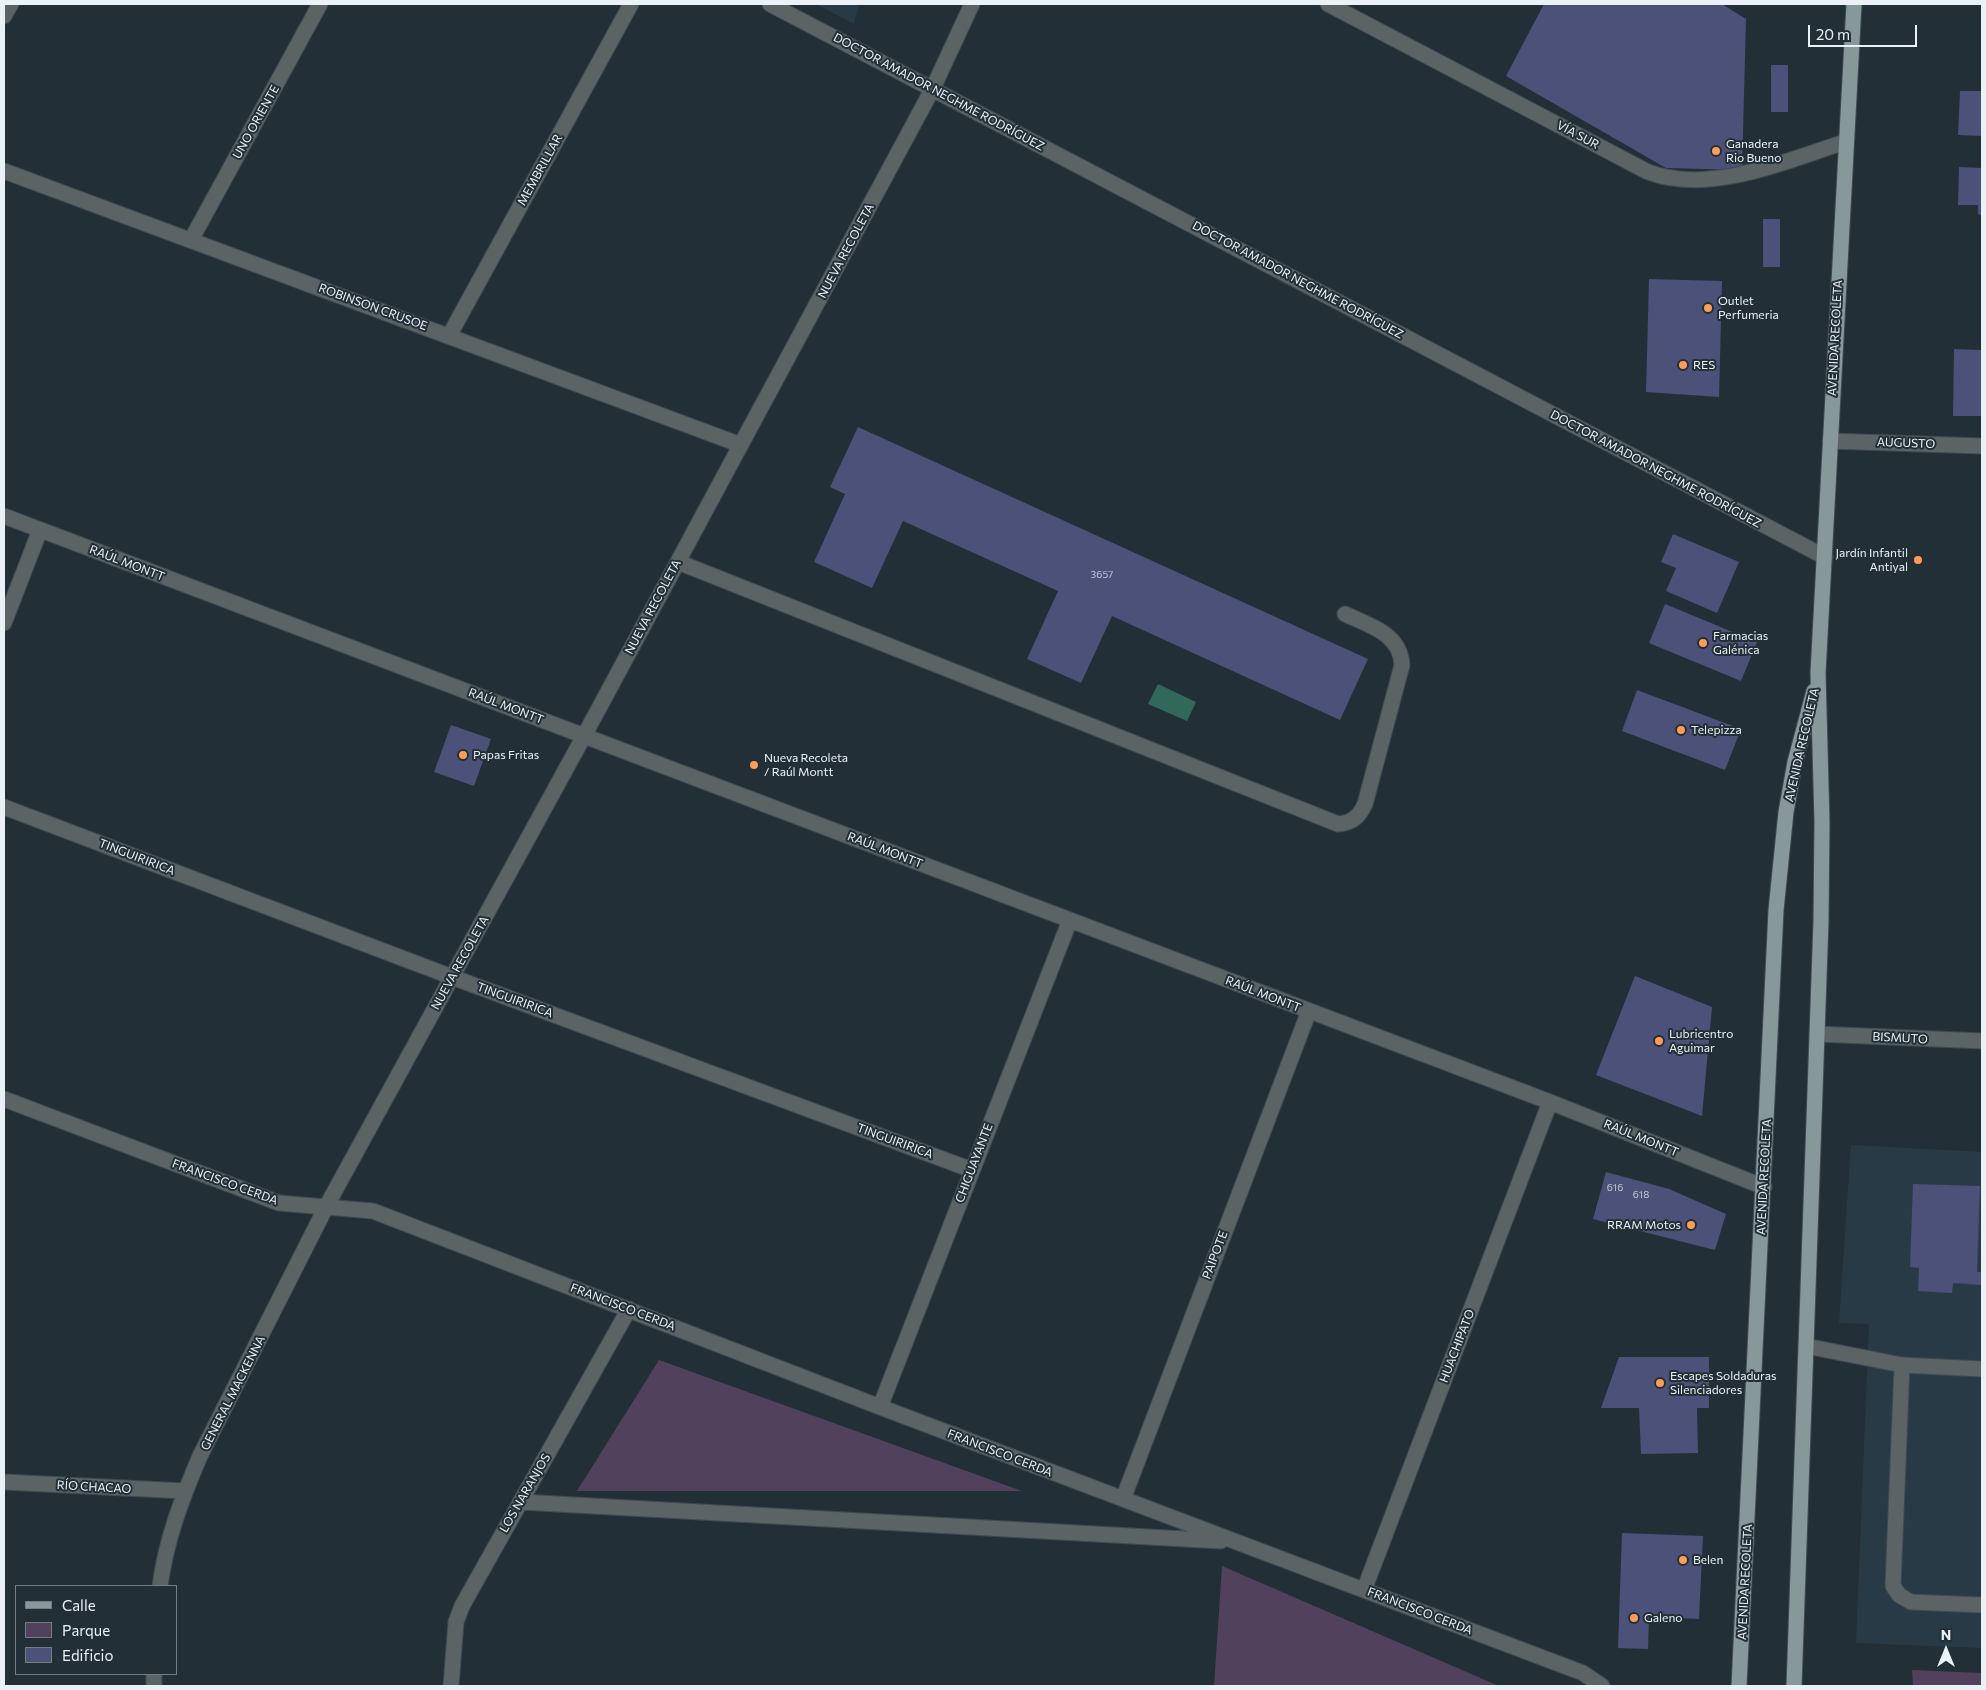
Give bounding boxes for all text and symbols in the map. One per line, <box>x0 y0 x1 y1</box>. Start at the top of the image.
scale bar <box>1811 15 1920 47</box>
text: 20 m <box>1816 25 1850 43</box>
street label: DOCTOR AMADOR NEGHME RODRÍGUEZ <box>831 30 1047 154</box>
street label: UNO ORIENTE <box>230 83 282 161</box>
street label: VÍA SUR <box>1554 118 1602 152</box>
street label: MEMBRILLAR <box>514 132 566 208</box>
place label: Ganadera Rio Bueno <box>1726 137 1781 165</box>
marker: Ganadera Rio Bueno <box>1710 145 1722 157</box>
street label: NUEVA RECOLETA <box>815 201 877 301</box>
street label: DOCTOR AMADOR NEGHME RODRÍGUEZ <box>1190 218 1406 342</box>
street label: AVENIDA RECOLETA <box>1825 280 1845 396</box>
street label: ROBINSON CRUSOE <box>317 281 429 333</box>
place label: Outlet Perfumeria <box>1718 294 1779 322</box>
marker: Outlet Perfumeria <box>1702 302 1714 314</box>
place label: RES <box>1693 358 1715 372</box>
marker: RES <box>1677 359 1689 371</box>
street label: DOCTOR AMADOR NEGHME RODRÍGUEZ <box>1548 407 1764 531</box>
street label: AUGUSTO <box>1877 435 1935 451</box>
street label: RAÚL MONTT <box>87 542 167 584</box>
place label: Jardín Infantil Antiyal <box>1835 546 1908 574</box>
marker: Jardín Infantil Antiyal <box>1912 554 1924 566</box>
street label: NUEVA RECOLETA <box>622 557 684 657</box>
house number: 3657 <box>1091 569 1113 581</box>
place label: Farmacias Galénica <box>1713 629 1768 657</box>
marker: Farmacias Galénica <box>1697 637 1709 649</box>
street label: RAÚL MONTT <box>466 685 546 727</box>
street label: AVENIDA RECOLETA <box>1782 687 1822 803</box>
place label: Telepizza <box>1691 723 1742 737</box>
marker: Telepizza <box>1675 724 1687 736</box>
place label: Papas Fritas <box>473 748 539 762</box>
marker: Papas Fritas <box>457 749 469 761</box>
place label: Nueva Recoleta / Raúl Montt <box>764 751 848 779</box>
marker: Nueva Recoleta / Raúl Montt <box>748 759 760 771</box>
street label: RAÚL MONTT <box>845 829 925 871</box>
street label: TINGUIRIRICA <box>97 836 177 878</box>
street label: NUEVA RECOLETA <box>428 914 492 1012</box>
street label: RAÚL MONTT <box>1223 973 1303 1015</box>
street label: TINGUIRIRICA <box>475 980 555 1020</box>
place label: Lubricentro Aguimar <box>1669 1027 1733 1055</box>
street label: BISMUTO <box>1872 1029 1928 1047</box>
marker: Lubricentro Aguimar <box>1653 1035 1665 1047</box>
street label: RAÚL MONTT <box>1601 1116 1681 1160</box>
street label: AVENIDA RECOLETA <box>1754 1119 1774 1235</box>
street label: TINGUIRIRICA <box>855 1121 935 1161</box>
street label: CHIGUAYANTE <box>952 1121 996 1205</box>
street label: FRANCISCO CERDA <box>170 1156 280 1208</box>
house number: 616 <box>1607 1182 1623 1194</box>
house number: 618 <box>1633 1189 1649 1201</box>
place label: RRAM Motos <box>1607 1218 1681 1232</box>
marker: RRAM Motos <box>1685 1219 1697 1231</box>
street label: PAIPOTE <box>1199 1229 1231 1281</box>
street label: FRANCISCO CERDA <box>568 1280 678 1334</box>
street label: HUACHIPATO <box>1436 1307 1478 1385</box>
street label: GENERAL MACKENNA <box>198 1333 268 1453</box>
place label: Escapes Soldaduras Silenciadores <box>1670 1369 1776 1397</box>
marker: Escapes Soldaduras Silenciadores <box>1654 1377 1666 1389</box>
street label: FRANCISCO CERDA <box>945 1426 1055 1480</box>
street label: LOS NARANJOS <box>497 1451 553 1535</box>
street label: RÍO CHACAO <box>56 1478 132 1496</box>
street label: AVENIDA RECOLETA <box>1735 1524 1755 1640</box>
place label: Belen <box>1693 1553 1723 1567</box>
marker: Belen <box>1677 1554 1689 1566</box>
street label: FRANCISCO CERDA <box>1365 1584 1475 1638</box>
legend <box>15 1585 178 1675</box>
text: Calle <box>62 1596 96 1614</box>
place label: Galeno <box>1644 1611 1682 1625</box>
marker: Galeno <box>1628 1612 1640 1624</box>
text: Parque <box>62 1621 110 1639</box>
north arrow <box>1921 1625 1971 1675</box>
text: N <box>1941 1626 1951 1643</box>
text: Edificio <box>62 1646 113 1664</box>

